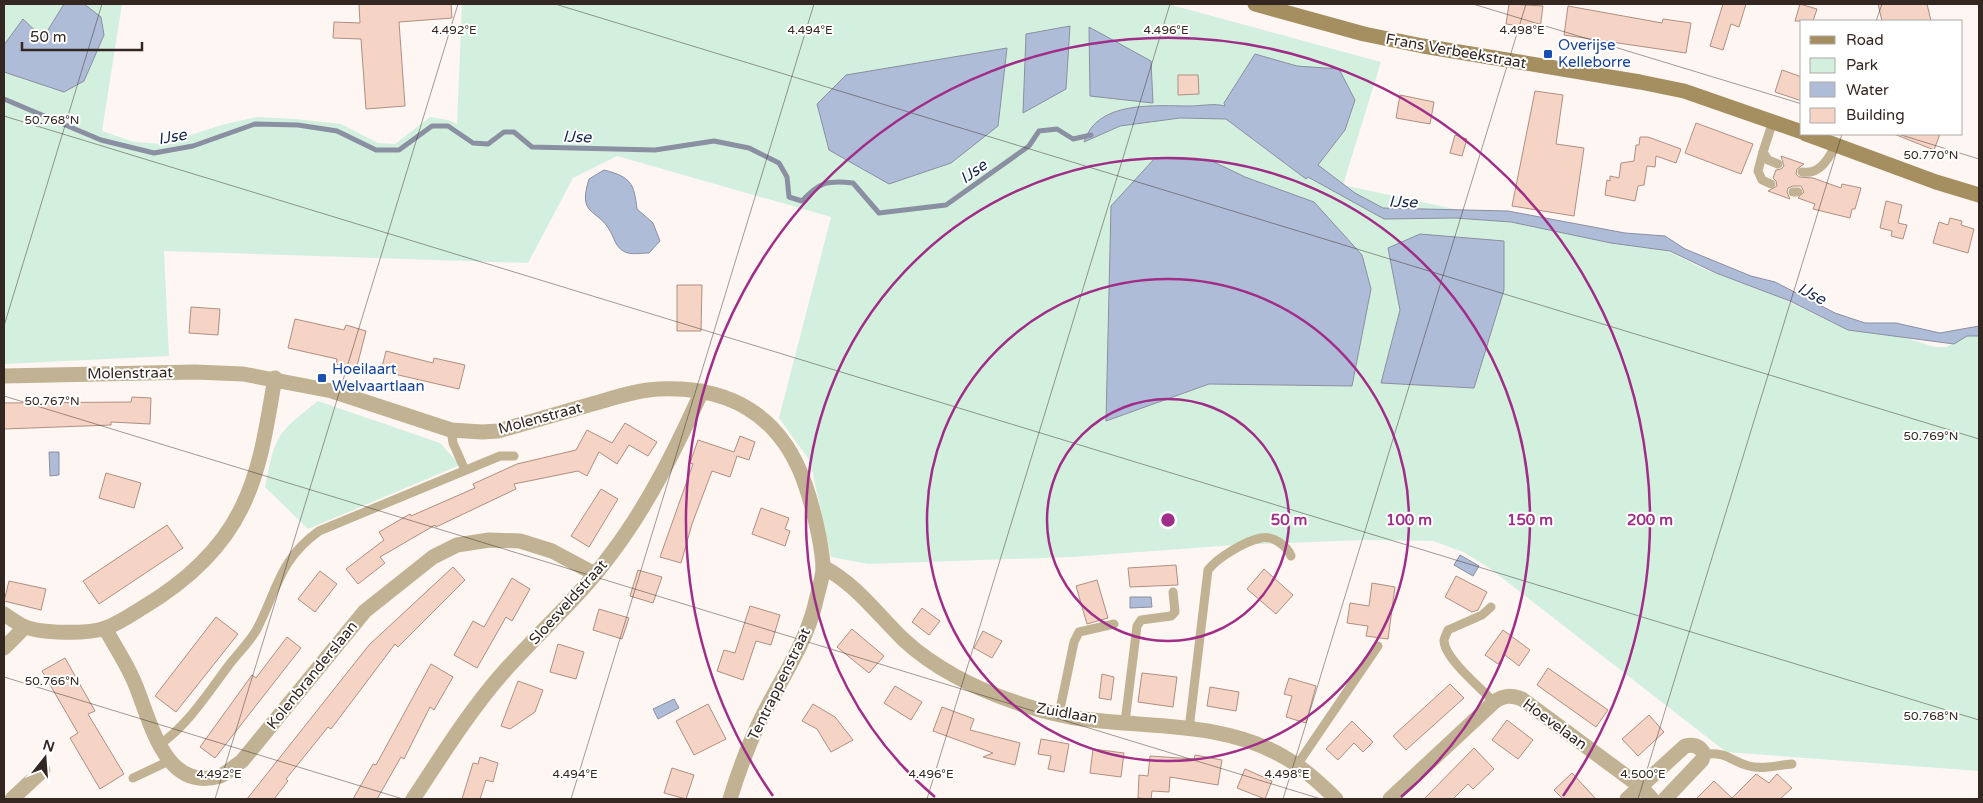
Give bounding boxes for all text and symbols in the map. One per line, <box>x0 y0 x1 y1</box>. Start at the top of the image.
scale bar <box>22 20 142 52</box>
legend <box>1800 20 1963 135</box>
text: 4.492°E <box>431 23 477 37</box>
text: 4.494°E <box>787 23 833 37</box>
text: 4.496°E <box>1143 23 1189 37</box>
text: 4.498°E <box>1499 23 1545 37</box>
text: 50 m <box>30 28 67 46</box>
street label: Frans Verbeekstraat <box>1384 30 1528 72</box>
text: Road <box>1846 31 1884 49</box>
place label: Overijse Kelleborre <box>1558 36 1631 71</box>
marker: Overijse Kelleborre <box>1542 48 1554 60</box>
text: Park <box>1846 56 1878 74</box>
text: Water <box>1846 81 1889 99</box>
text: Building <box>1846 106 1905 124</box>
text: 50.768°N <box>25 113 79 127</box>
water label: IJse <box>156 124 189 149</box>
water label: IJse <box>562 127 593 148</box>
text: 50.770°N <box>1904 148 1958 162</box>
water label: IJse <box>956 155 992 188</box>
water label: IJse <box>1388 192 1419 213</box>
water label: IJse <box>1794 278 1830 310</box>
place label: Hoeilaart Welvaartlaan <box>332 360 425 395</box>
street label: Molenstraat <box>87 363 173 383</box>
marker: Hoeilaart Welvaartlaan <box>316 372 328 384</box>
text: 50.767°N <box>24 394 80 408</box>
street label: Molenstraat <box>496 398 584 438</box>
text: 50.769°N <box>1904 429 1958 443</box>
centre of rings <box>1159 511 1177 529</box>
text: 50 m <box>1271 511 1307 529</box>
text: 100 m <box>1386 511 1432 529</box>
text: 150 m <box>1507 511 1553 529</box>
text: 200 m <box>1627 511 1673 529</box>
street label: Sloesveldstraat <box>525 556 611 648</box>
street label: Kolenbranderslaan <box>263 617 361 733</box>
street label: Tentrappenstraat <box>744 624 814 743</box>
text: 50.766°N <box>25 674 79 688</box>
street label: Hoevelaan <box>1519 695 1591 753</box>
street label: Zuidlaan <box>1035 699 1099 727</box>
text: 50.768°N <box>1904 709 1958 723</box>
north arrow <box>20 733 70 783</box>
text: N <box>41 736 57 756</box>
text: 4.492°E <box>196 767 242 781</box>
text: 4.494°E <box>552 767 598 781</box>
text: 4.496°E <box>908 767 954 781</box>
text: 4.498°E <box>1264 767 1310 781</box>
text: 4.500°E <box>1620 767 1666 781</box>

